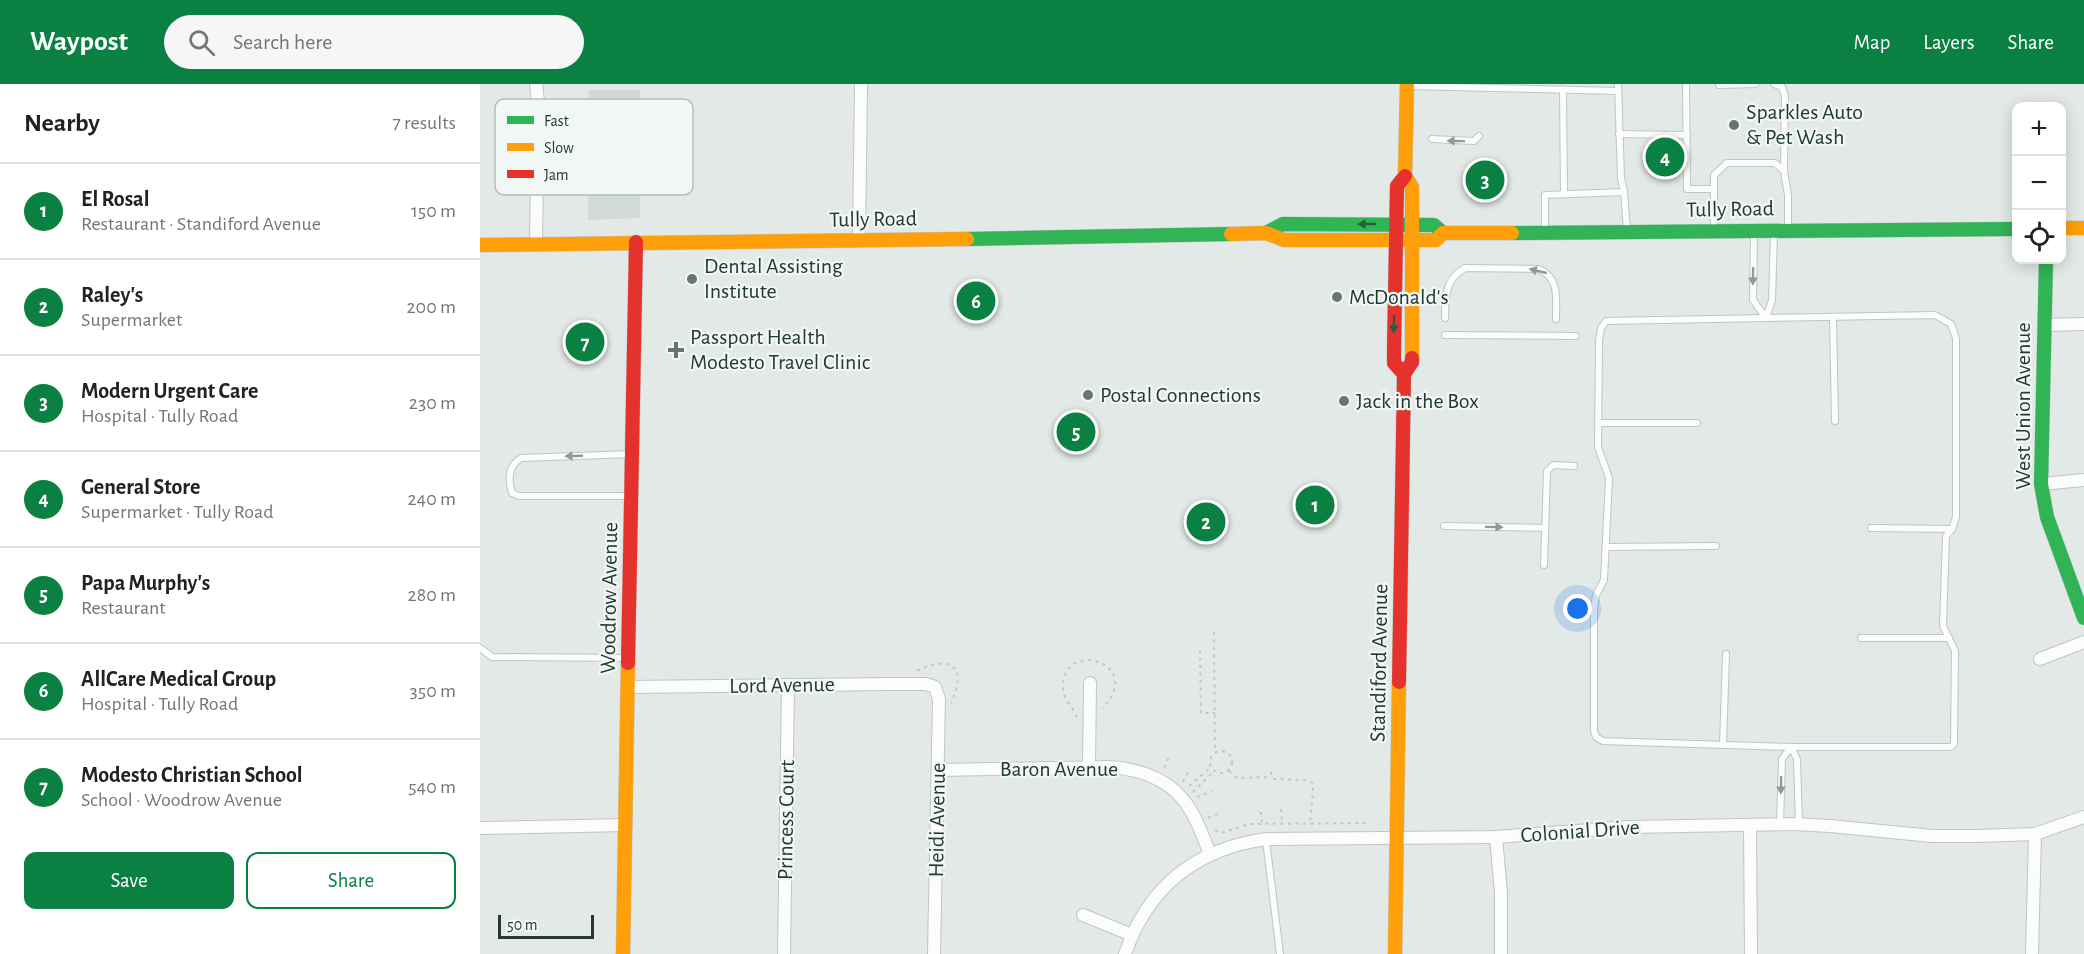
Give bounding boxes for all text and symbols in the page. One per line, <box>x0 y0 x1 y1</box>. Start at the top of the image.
search box <box>164 15 584 69</box>
icon: search <box>185 26 218 59</box>
text: Waypost <box>30 28 128 56</box>
text: Search here <box>233 31 333 53</box>
text: Map <box>1854 32 1890 53</box>
text: Layers <box>1923 32 1974 53</box>
text: Share <box>2007 32 2054 53</box>
legend <box>495 99 693 195</box>
place label: Sparkles Auto & Pet Wash <box>1746 101 1863 148</box>
map controls <box>2012 102 2066 264</box>
button: + <box>2012 102 2066 156</box>
text: Nearby <box>24 110 100 136</box>
text: 7 results <box>392 113 456 133</box>
text: Fast <box>544 113 569 129</box>
marker: Sparkles Auto & Pet Wash <box>1727 118 1741 132</box>
pin: 4 <box>1646 134 1684 180</box>
one-way arrow <box>1447 136 1466 146</box>
text: Slow <box>544 140 574 156</box>
button: − <box>2012 156 2066 210</box>
pin: 3 <box>1466 158 1504 202</box>
text: Jam <box>544 167 569 183</box>
text: El Rosal <box>81 188 149 210</box>
street label: Tully Road <box>1686 197 1774 221</box>
text: 1 <box>40 201 47 221</box>
text: 150 m <box>411 201 456 221</box>
street label: Tully Road <box>829 207 917 231</box>
button: locate <box>2012 210 2066 264</box>
text: Restaurant · Standiford Avenue <box>81 214 321 234</box>
one-way arrow <box>1358 219 1377 229</box>
place label: Dental Assisting Institute <box>704 255 843 302</box>
one-way arrow <box>1529 266 1547 276</box>
one-way arrow <box>1748 266 1758 285</box>
marker: Dental Assisting Institute <box>685 272 699 286</box>
pin: 6 <box>956 278 996 324</box>
text: Raley's <box>81 284 143 306</box>
place label: McDonald's <box>1349 286 1449 308</box>
marker: McDonald's <box>1330 290 1344 304</box>
text: 2 <box>39 297 48 317</box>
text: 200 m <box>406 297 456 317</box>
text: Supermarket <box>81 310 182 330</box>
one-way arrow <box>1390 315 1399 334</box>
pin: 7 <box>566 320 604 364</box>
street label: West Union Avenue <box>2012 322 2034 490</box>
place label: Passport Health Modesto Travel Clinic <box>690 326 871 373</box>
marker: Passport Health Modesto Travel Clinic <box>667 341 685 359</box>
text: Modern Urgent Care <box>81 380 258 402</box>
place label: Postal Connections <box>1100 384 1261 406</box>
marker: Postal Connections <box>1081 388 1095 402</box>
place label: Jack in the Box <box>1356 390 1479 412</box>
text: 3 <box>39 393 48 413</box>
text: 230 m <box>409 393 456 413</box>
marker: Jack in the Box <box>1337 394 1351 408</box>
text: Hospital · Tully Road <box>81 406 238 426</box>
pin: 5 <box>1056 410 1096 454</box>
one-way arrow <box>564 452 583 461</box>
text: General Store <box>81 476 200 498</box>
pin: 1 <box>1296 482 1334 528</box>
text: 4 <box>38 489 49 509</box>
text: 240 m <box>407 489 456 509</box>
pin: 2 <box>1186 500 1226 544</box>
text: Supermarket · Tully Road <box>81 502 274 522</box>
street label: Woodrow Avenue <box>597 522 621 674</box>
one-way arrow <box>1485 522 1504 532</box>
text: Papa Murphy's <box>81 572 210 594</box>
street label: Standiford Avenue <box>1367 584 1391 742</box>
text: 5 <box>39 585 48 605</box>
text: 280 m <box>408 585 456 605</box>
your location <box>1563 594 1592 623</box>
text: Restaurant <box>81 598 166 618</box>
text: AllCare Medical Group <box>81 668 276 690</box>
street label: Lord Avenue <box>729 673 835 697</box>
text: 6 <box>39 681 48 701</box>
text: 350 m <box>410 681 456 701</box>
text: Hospital · Tully Road <box>81 694 238 714</box>
street label: Baron Avenue <box>1000 758 1118 780</box>
street label: Princess Court <box>774 760 798 880</box>
street label: Heidi Avenue <box>925 763 949 877</box>
text: Modesto Christian School <box>81 764 303 786</box>
one-way arrow <box>1776 775 1786 794</box>
text: 7 <box>39 777 48 797</box>
text: 540 m <box>408 777 456 797</box>
text: School · Woodrow Avenue <box>81 790 282 810</box>
street label: Colonial Drive <box>1520 816 1640 846</box>
button: Save <box>24 852 234 909</box>
button: Share <box>246 852 456 909</box>
scale bar <box>498 912 594 940</box>
text: 50 m <box>507 917 538 933</box>

